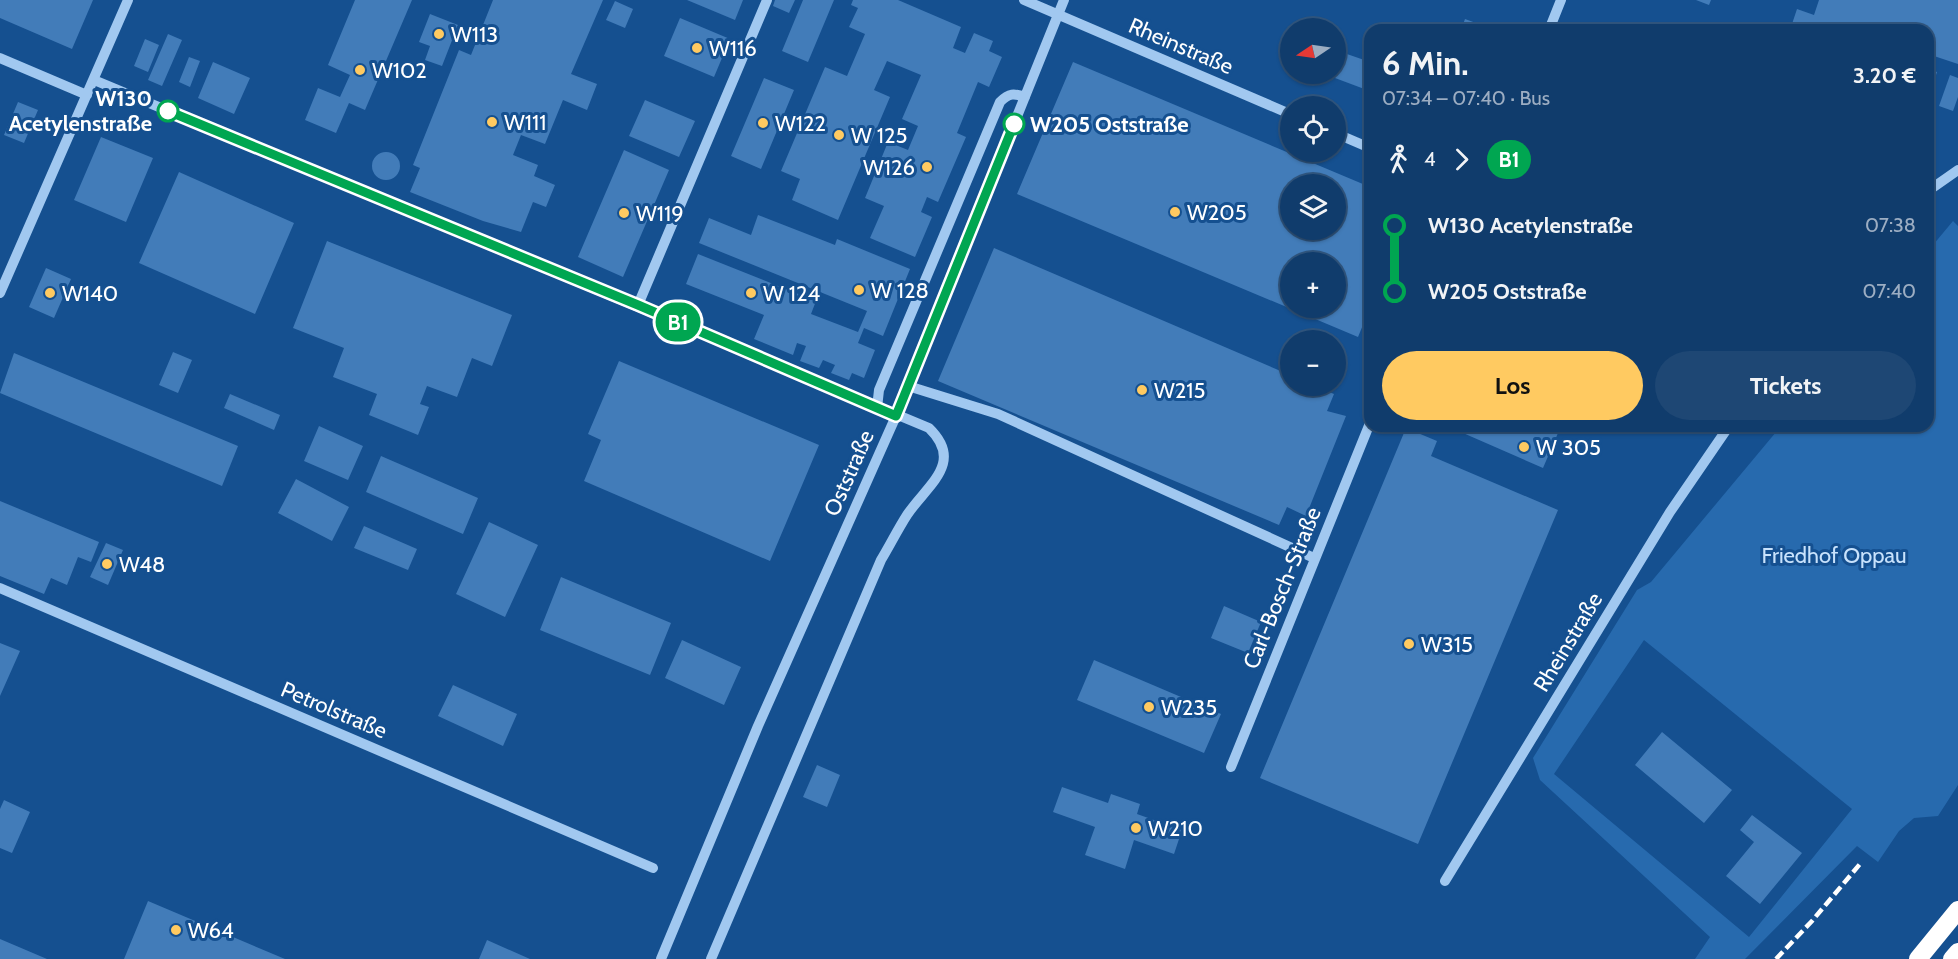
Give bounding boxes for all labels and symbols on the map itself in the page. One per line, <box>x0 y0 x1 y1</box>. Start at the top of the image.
street label: Rheinstraße <box>1125 12 1237 80</box>
north arrow <box>1280 18 1346 84</box>
place label: W113 <box>451 21 498 48</box>
marker: W113 <box>432 27 446 41</box>
place label: W116 <box>709 35 757 62</box>
marker: W116 <box>690 41 704 55</box>
place label: W102 <box>372 57 427 84</box>
marker: W102 <box>353 63 367 77</box>
place label: W130 Acetylenstraße <box>9 85 152 137</box>
marker: W130 Acetylenstraße <box>157 100 179 122</box>
place label: W111 <box>504 109 546 136</box>
place label: W122 <box>775 110 826 137</box>
place label: W205 Oststraße <box>1030 111 1189 138</box>
marker: W205 Oststraße <box>1003 113 1025 135</box>
marker: W111 <box>485 115 499 129</box>
marker: W122 <box>756 116 770 130</box>
place label: W 125 <box>851 122 907 149</box>
marker: W 125 <box>832 128 846 142</box>
place label: W126 <box>863 154 915 181</box>
marker: W126 <box>920 160 934 174</box>
place label: W205 <box>1187 199 1247 226</box>
place label: W119 <box>636 200 684 227</box>
marker: W205 <box>1168 205 1182 219</box>
marker: W119 <box>617 206 631 220</box>
place label: W 128 <box>871 277 929 304</box>
place label: W140 <box>62 280 118 307</box>
place label: W 124 <box>763 280 820 307</box>
marker: W 128 <box>852 283 866 297</box>
marker: W140 <box>43 286 57 300</box>
marker: W 124 <box>744 286 758 300</box>
line badge: B1 <box>651 302 705 342</box>
place label: W215 <box>1154 377 1205 404</box>
marker: W215 <box>1135 383 1149 397</box>
street label: Oststraße <box>818 426 880 520</box>
place label: W 305 <box>1536 434 1601 461</box>
marker: W 305 <box>1517 440 1531 454</box>
street label: Carl-Bosch-Straße <box>1237 503 1327 673</box>
park label: Friedhof Oppau <box>1761 542 1907 569</box>
place label: W48 <box>119 551 165 578</box>
marker: W48 <box>100 557 114 571</box>
street label: Rheinstraße <box>1528 587 1608 697</box>
place label: W315 <box>1421 631 1473 658</box>
marker: W315 <box>1402 637 1416 651</box>
street label: Petrolstraße <box>277 676 391 744</box>
place label: W235 <box>1161 694 1217 721</box>
marker: W235 <box>1142 700 1156 714</box>
place label: W210 <box>1148 815 1203 842</box>
marker: W210 <box>1129 821 1143 835</box>
place label: W64 <box>188 917 234 944</box>
marker: W64 <box>169 923 183 937</box>

